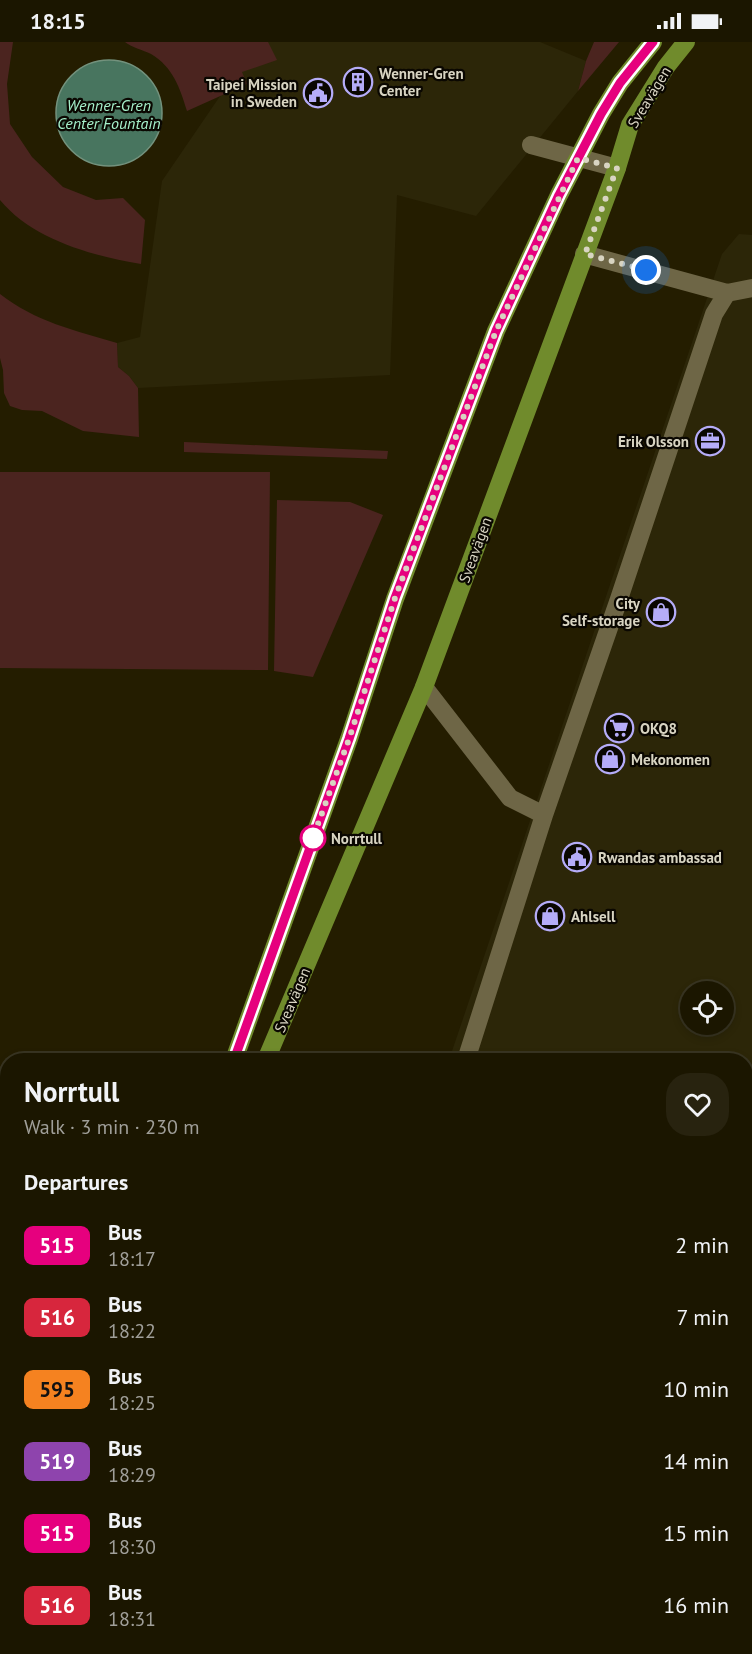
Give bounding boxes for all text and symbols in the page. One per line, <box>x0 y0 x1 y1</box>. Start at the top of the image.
text: 18:15 <box>30 7 86 35</box>
street label: Sveavägen <box>623 63 675 131</box>
place label: Wenner-Gren Center <box>379 64 464 100</box>
building icon: Wenner-Gren Center <box>342 66 374 98</box>
place label: Taipei Mission in Sweden <box>206 75 297 111</box>
public building icon: Taipei Mission in Sweden <box>302 77 334 109</box>
water label: Wenner-Gren Center Fountain <box>57 95 161 133</box>
your location <box>631 255 661 285</box>
office icon: Erik Olsson <box>694 425 726 457</box>
place label: Erik Olsson <box>618 432 689 451</box>
street label: Sveavägen <box>454 515 496 585</box>
place label: City Self-storage <box>562 594 641 630</box>
shop icon: City Self-storage <box>645 596 677 628</box>
supermarket icon: OKQ8 <box>603 712 635 744</box>
place label: OKQ8 <box>640 719 677 738</box>
shop icon: Mekonomen <box>594 743 626 775</box>
place label: Mekonomen <box>631 750 710 769</box>
marker: Norrtull <box>300 825 326 851</box>
place label: Norrtull <box>331 829 383 848</box>
public building icon: Rwandas ambassad <box>561 841 593 873</box>
place label: Rwandas ambassad <box>598 848 722 867</box>
shop icon: Ahlsell <box>534 900 566 932</box>
place label: Ahlsell <box>571 907 616 926</box>
street label: Sveavägen <box>270 965 314 1035</box>
map controls <box>680 981 734 1035</box>
button: locate <box>680 981 734 1035</box>
text: Norrtull <box>24 1073 119 1110</box>
button: heart <box>666 1073 729 1136</box>
text: Walk · 3 min · 230 m <box>24 1114 200 1140</box>
text: Departures <box>24 1168 128 1196</box>
text: Bus <box>108 1218 142 1246</box>
text: 2 min <box>675 1231 729 1259</box>
text: 515 <box>39 1232 75 1259</box>
text: 18:17 <box>108 1246 156 1272</box>
text: Bus <box>108 1290 142 1318</box>
text: 7 min <box>677 1303 729 1331</box>
text: 516 <box>39 1304 75 1331</box>
text: 18:22 <box>108 1318 156 1344</box>
text: Bus <box>108 1362 142 1390</box>
text: 10 min <box>663 1375 729 1403</box>
text: 595 <box>39 1376 75 1403</box>
text: 18:25 <box>108 1390 156 1416</box>
text: Bus <box>108 1434 142 1462</box>
text: 14 min <box>663 1447 729 1475</box>
text: 519 <box>39 1448 75 1475</box>
text: 18:29 <box>108 1462 156 1488</box>
text: Bus <box>108 1506 142 1534</box>
text: 15 min <box>663 1519 729 1547</box>
text: 515 <box>39 1520 75 1547</box>
text: 18:30 <box>108 1534 156 1560</box>
text: Bus <box>108 1578 142 1606</box>
text: 16 min <box>663 1591 729 1619</box>
text: 516 <box>39 1592 75 1619</box>
text: 18:31 <box>108 1606 156 1632</box>

